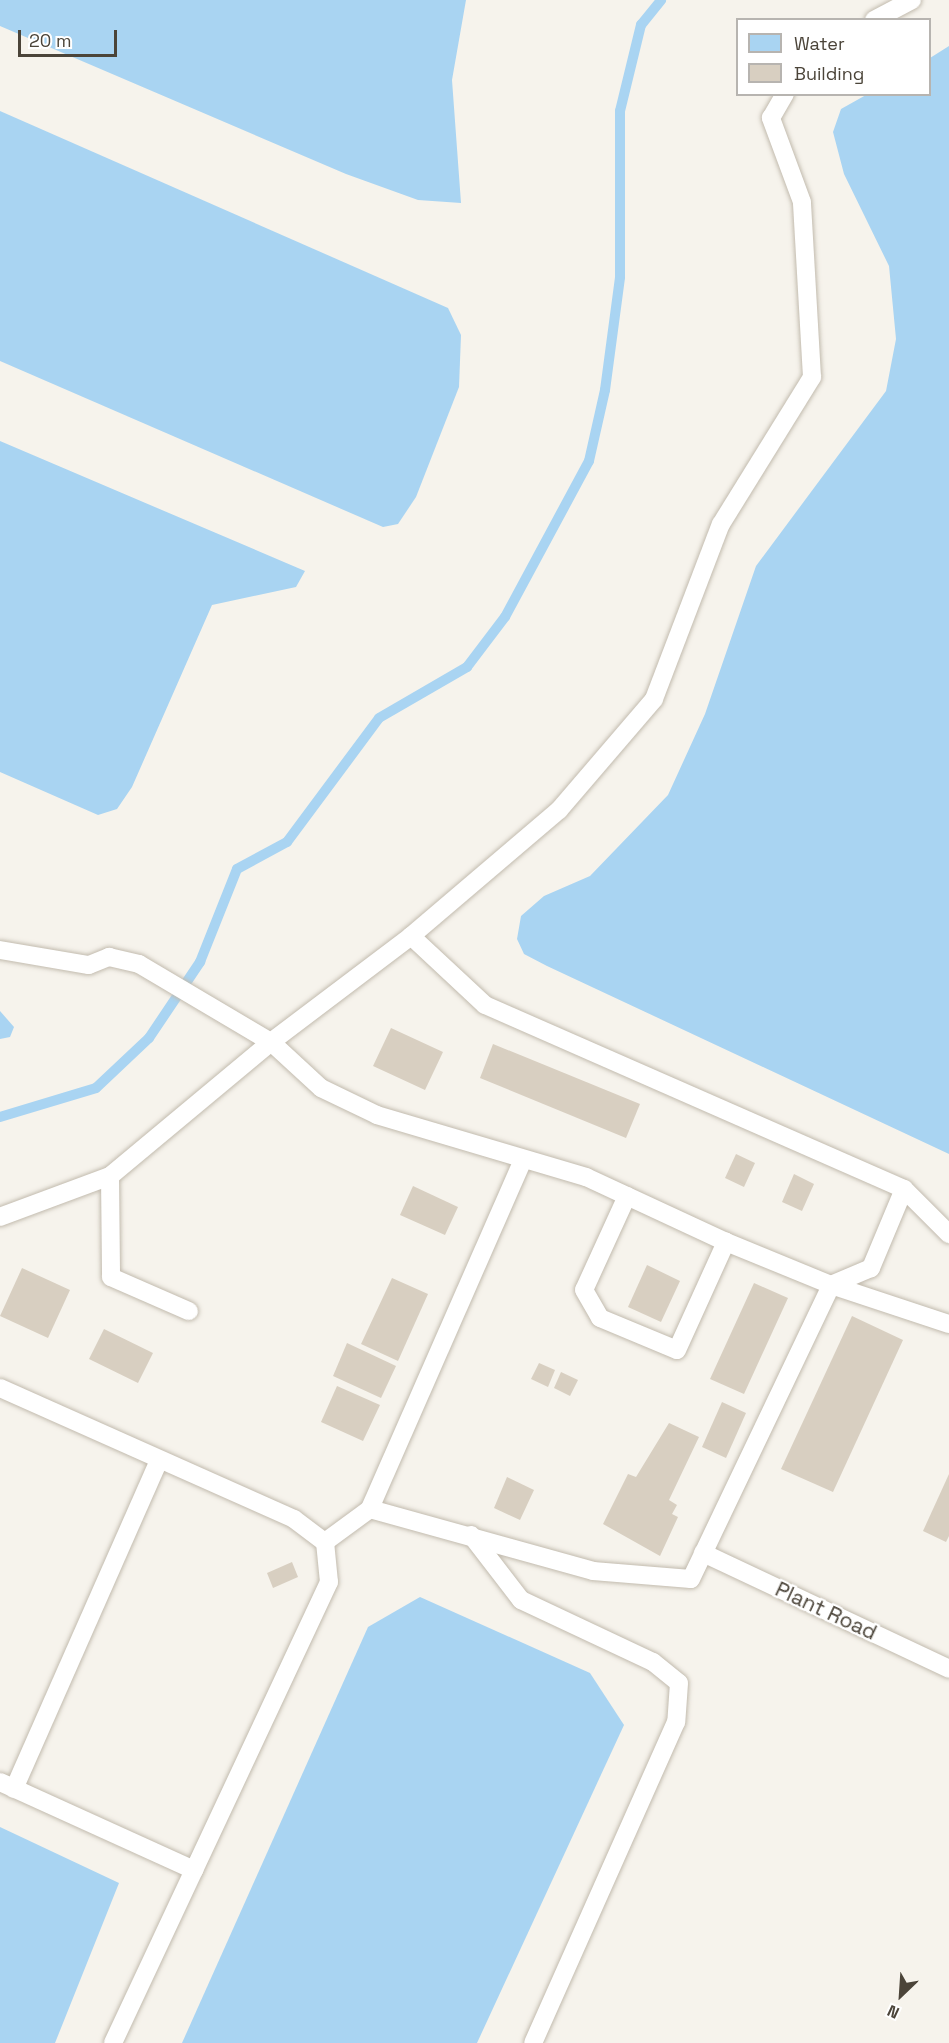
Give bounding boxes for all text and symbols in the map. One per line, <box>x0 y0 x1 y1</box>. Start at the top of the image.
scale bar <box>21 18 120 56</box>
legend <box>736 18 931 96</box>
text: 20 m <box>29 29 72 52</box>
text: Water <box>794 32 845 55</box>
text: Building <box>794 62 864 85</box>
street label: Plant Road <box>771 1577 881 1645</box>
north arrow <box>871 1965 931 2025</box>
text: N <box>884 2000 902 2024</box>

